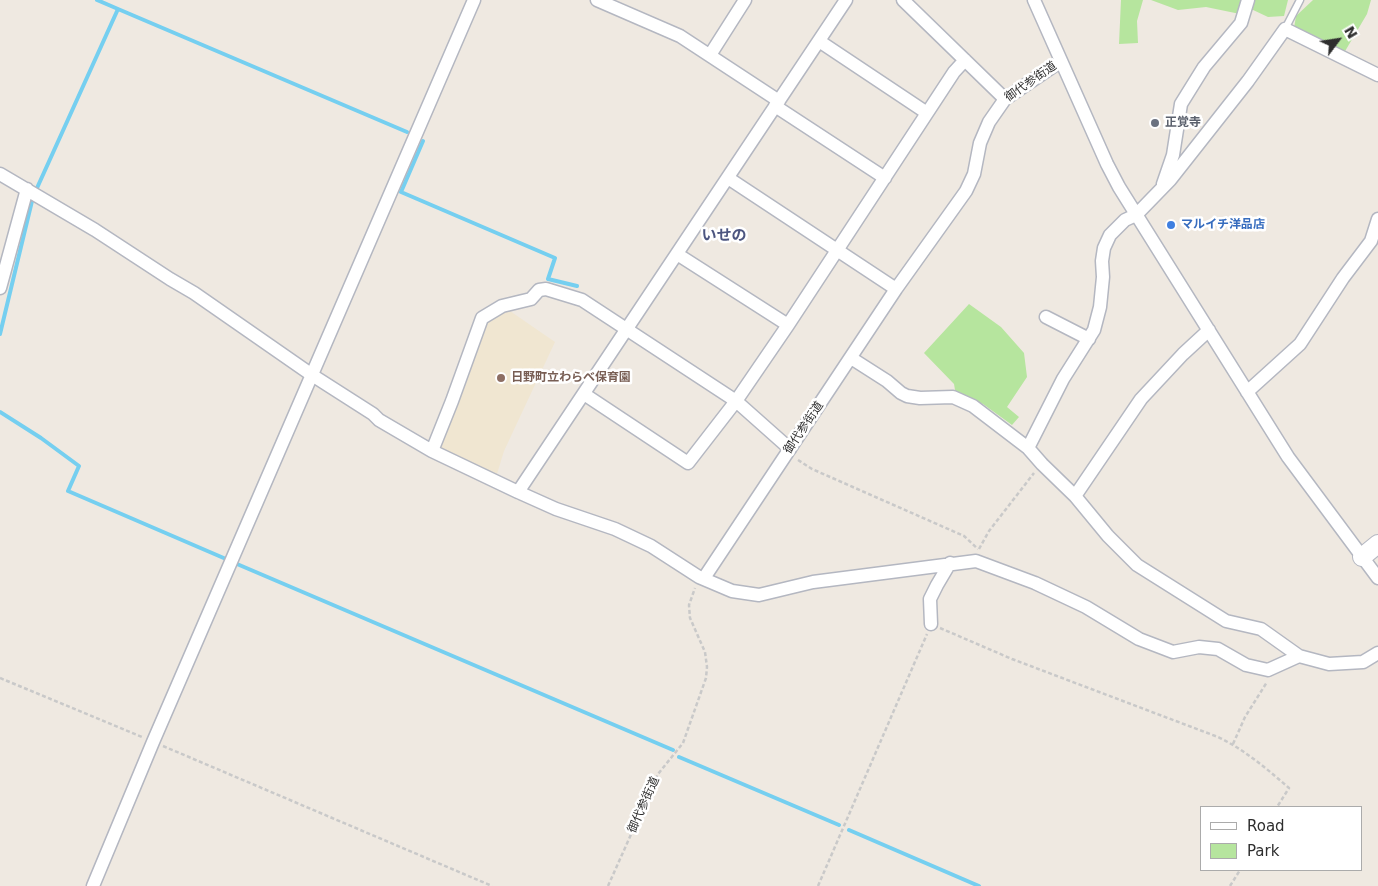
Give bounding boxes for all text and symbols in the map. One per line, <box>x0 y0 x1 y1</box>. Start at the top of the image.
north arrow <box>1313 15 1363 65</box>
text: N <box>1341 23 1361 41</box>
street label: 御代参街道 <box>1002 59 1060 105</box>
place label: 正覚寺 <box>1165 116 1201 130</box>
marker: 正覚寺 <box>1149 117 1161 129</box>
place label: マルイチ洋品店 <box>1181 218 1265 232</box>
marker: マルイチ洋品店 <box>1165 219 1177 231</box>
district label: いせの <box>702 227 746 245</box>
place label: 日野町立わらべ保育園 <box>511 371 631 385</box>
marker: 日野町立わらべ保育園 <box>495 372 507 384</box>
street label: 御代参街道 <box>781 399 827 457</box>
street label: 御代参街道 <box>625 775 663 835</box>
legend <box>1200 806 1363 871</box>
text: Road <box>1247 817 1285 835</box>
text: Park <box>1247 842 1279 860</box>

